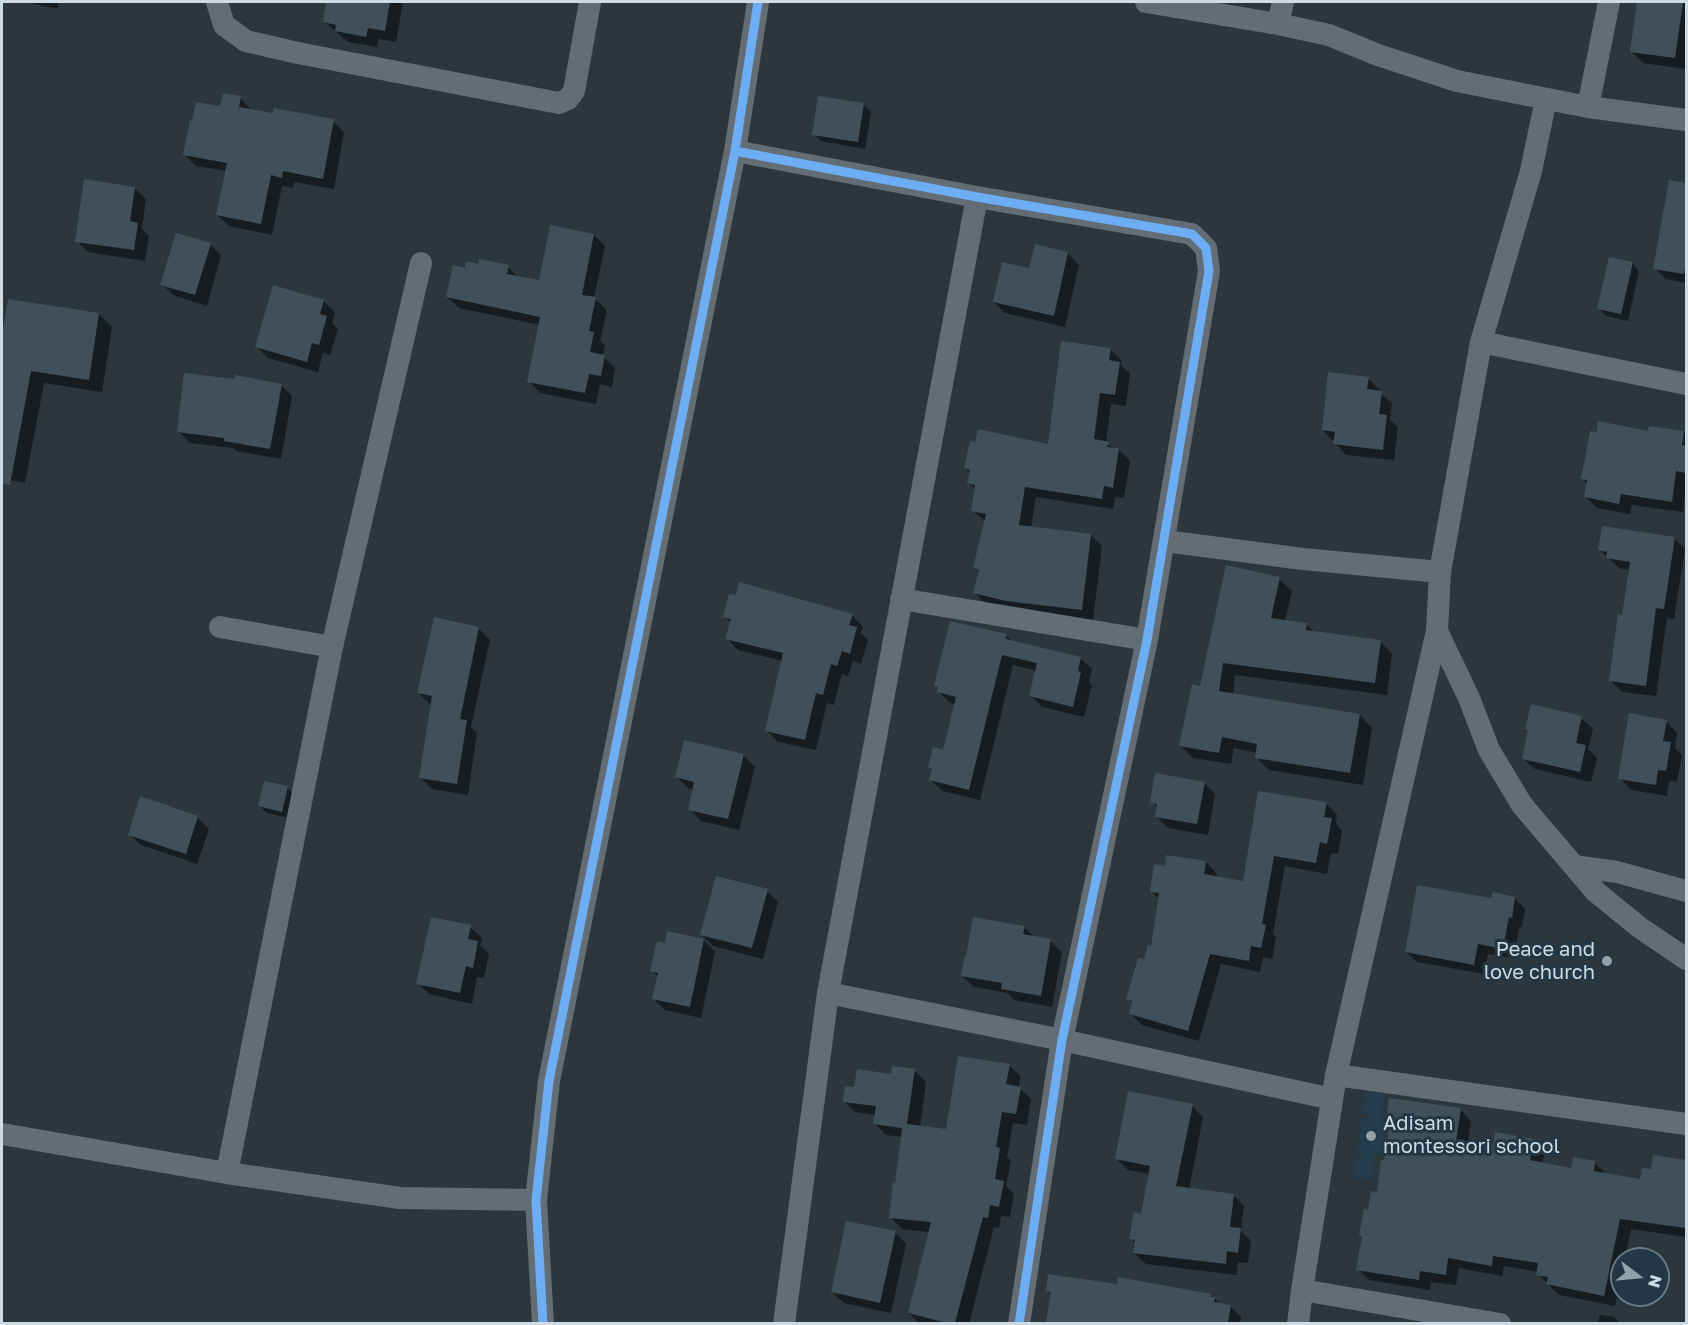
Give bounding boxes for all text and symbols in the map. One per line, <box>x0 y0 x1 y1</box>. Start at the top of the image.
place label: Peace and love church <box>1484 938 1595 985</box>
marker: Peace and love church <box>1600 954 1614 968</box>
place label: Adisam montessori school <box>1383 1112 1560 1159</box>
marker: Adisam montessori school <box>1364 1129 1378 1143</box>
north arrow <box>1610 1247 1670 1307</box>
text: N <box>1644 1273 1667 1290</box>

